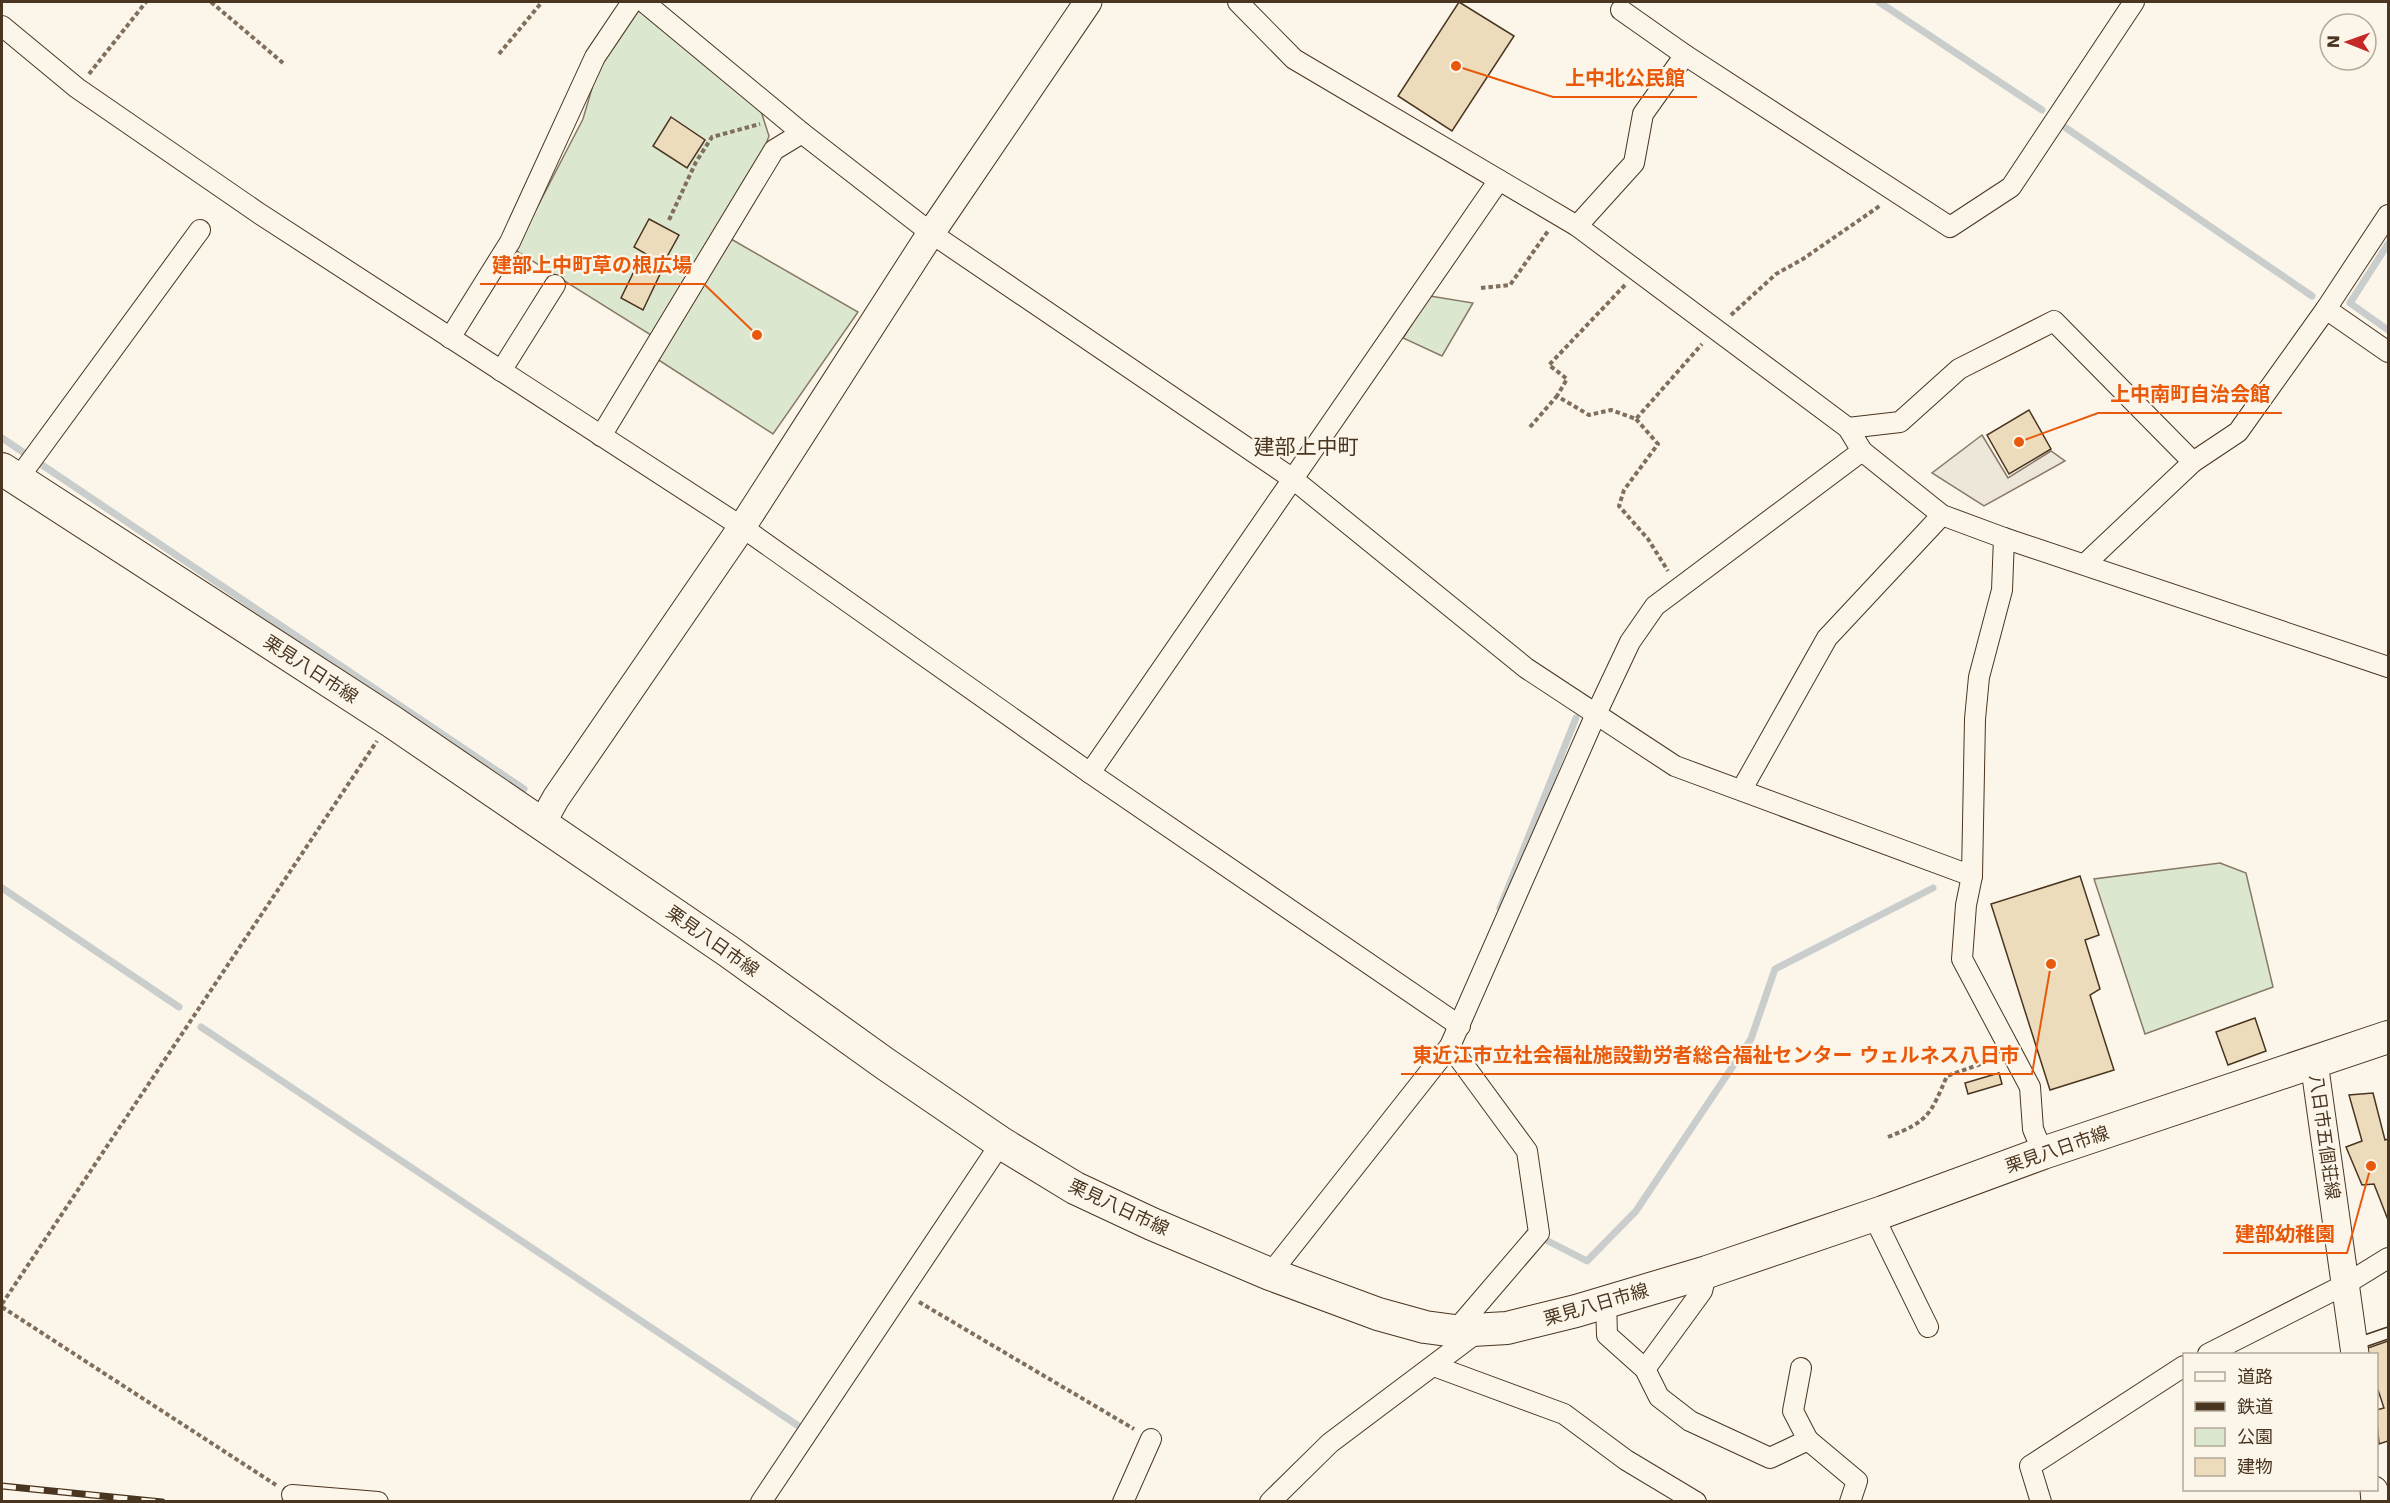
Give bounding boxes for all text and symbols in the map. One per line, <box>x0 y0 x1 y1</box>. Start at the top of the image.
north arrow <box>2318 12 2378 72</box>
text: N <box>2324 35 2343 49</box>
callout: 上中北公民館 <box>1553 59 1697 97</box>
text: 上中北公民館 <box>1565 66 1685 90</box>
callout: 建部上中町草の根広場 <box>480 246 704 284</box>
text: 建部上中町草の根広場 <box>492 253 692 277</box>
callout: 上中南町自治会館 <box>2098 375 2282 413</box>
text: 上中南町自治会館 <box>2110 382 2270 406</box>
district label: 建部上中町 <box>1254 435 1359 459</box>
street label: 栗見八日市線 <box>260 631 362 707</box>
street label: 栗見八日市線 <box>663 901 763 981</box>
callout: 東近江市立社会福祉施設勤労者総合福祉センター ウェルネス八日市 <box>1401 1036 2032 1074</box>
text: 東近江市立社会福祉施設勤労者総合福祉センター ウェルネス八日市 <box>1413 1043 2019 1067</box>
street label: 八日市五個荘線 <box>2306 1073 2344 1201</box>
street label: 栗見八日市線 <box>2003 1121 2111 1177</box>
street label: 栗見八日市線 <box>1066 1175 1172 1239</box>
callout: 建部幼稚園 <box>2223 1215 2347 1253</box>
text: 建部幼稚園 <box>2235 1222 2335 1246</box>
street label: 栗見八日市線 <box>1541 1279 1651 1329</box>
legend <box>2183 1353 2378 1491</box>
text: 道路 <box>2237 1366 2273 1387</box>
text: 鉄道 <box>2237 1396 2273 1417</box>
text: 公園 <box>2237 1426 2273 1447</box>
text: 建物 <box>2237 1456 2273 1477</box>

